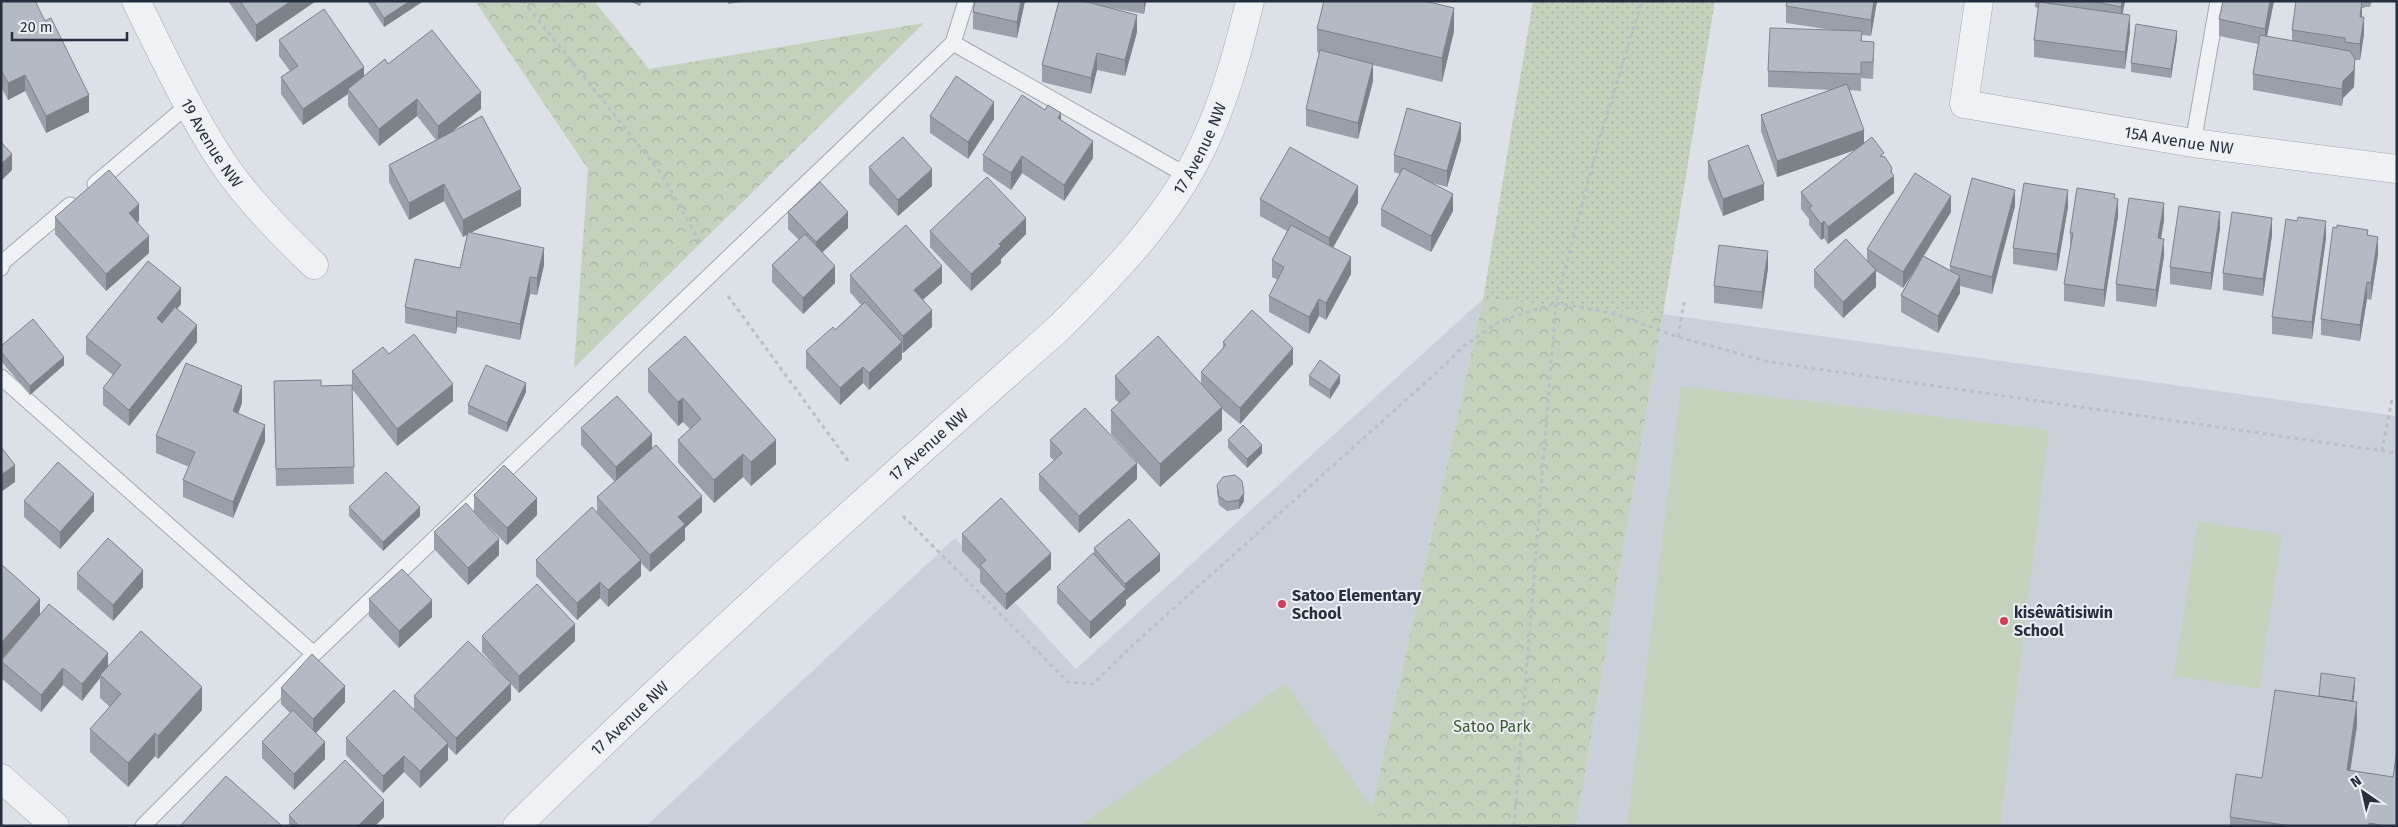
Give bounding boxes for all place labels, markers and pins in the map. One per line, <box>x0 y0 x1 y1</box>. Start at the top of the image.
place label: Satoo Elementary School <box>1292 586 1422 623</box>
marker: Satoo Elementary School <box>1276 598 1288 610</box>
place label: kisêwâtisiwin School <box>2014 603 2113 640</box>
marker: kisêwâtisiwin School <box>1998 615 2010 627</box>

